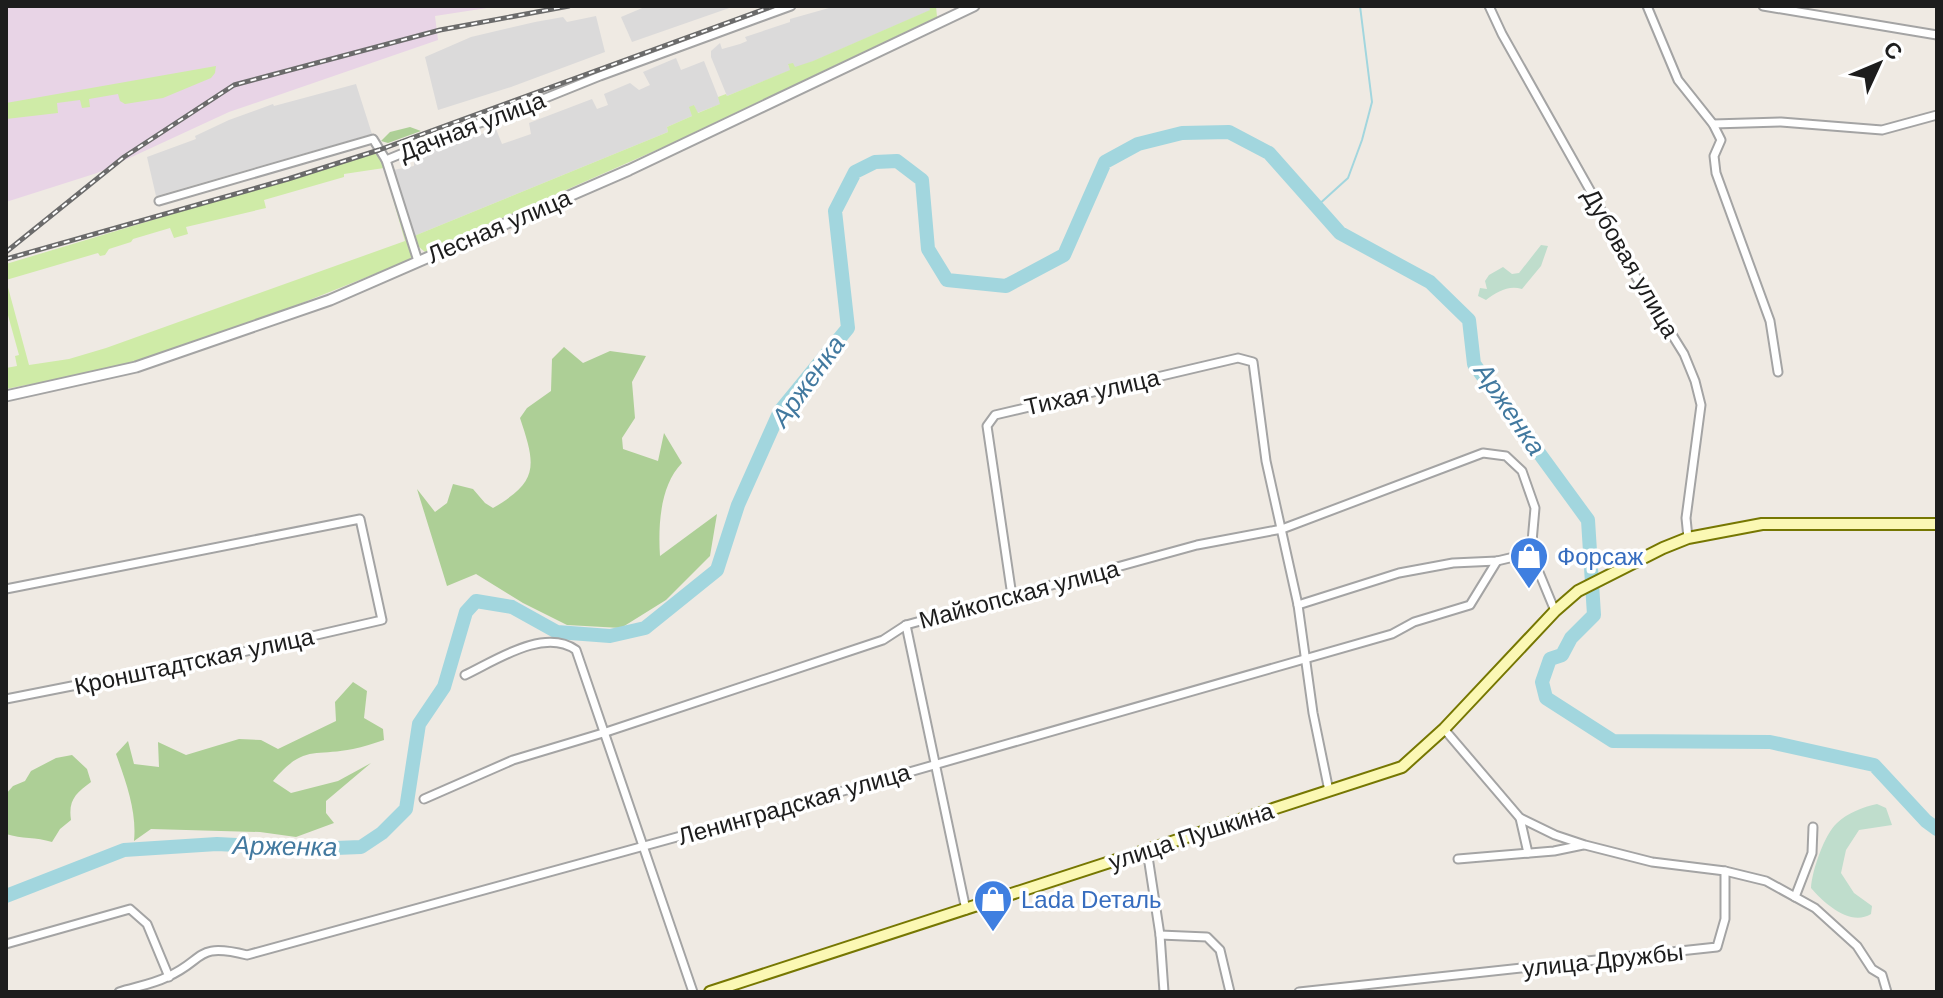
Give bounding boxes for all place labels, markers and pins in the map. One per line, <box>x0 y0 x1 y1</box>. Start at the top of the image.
shop icon: Форсаж <box>1508 535 1550 590</box>
place label: Форсаж <box>1557 543 1643 570</box>
shop icon: Lada Dеталь <box>972 878 1014 933</box>
place label: Lada Dеталь <box>1021 886 1162 913</box>

